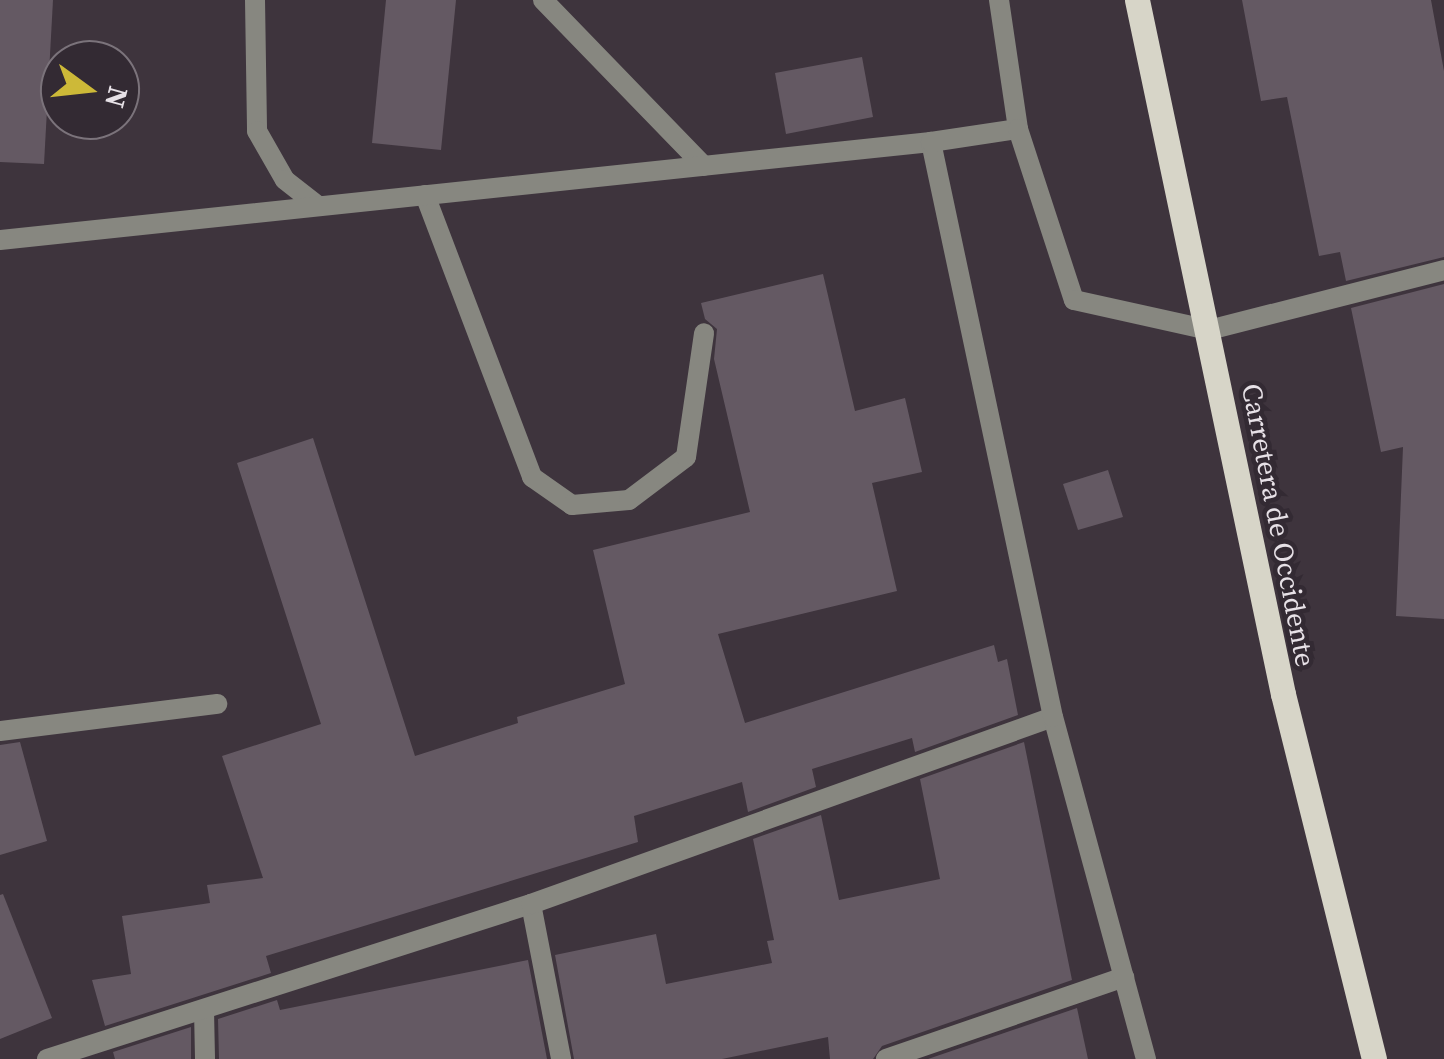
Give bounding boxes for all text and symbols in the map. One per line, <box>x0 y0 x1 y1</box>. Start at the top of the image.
north arrow <box>40 40 140 140</box>
text: N <box>96 82 138 112</box>
street label: Carretera de Occidente <box>1235 381 1323 669</box>

